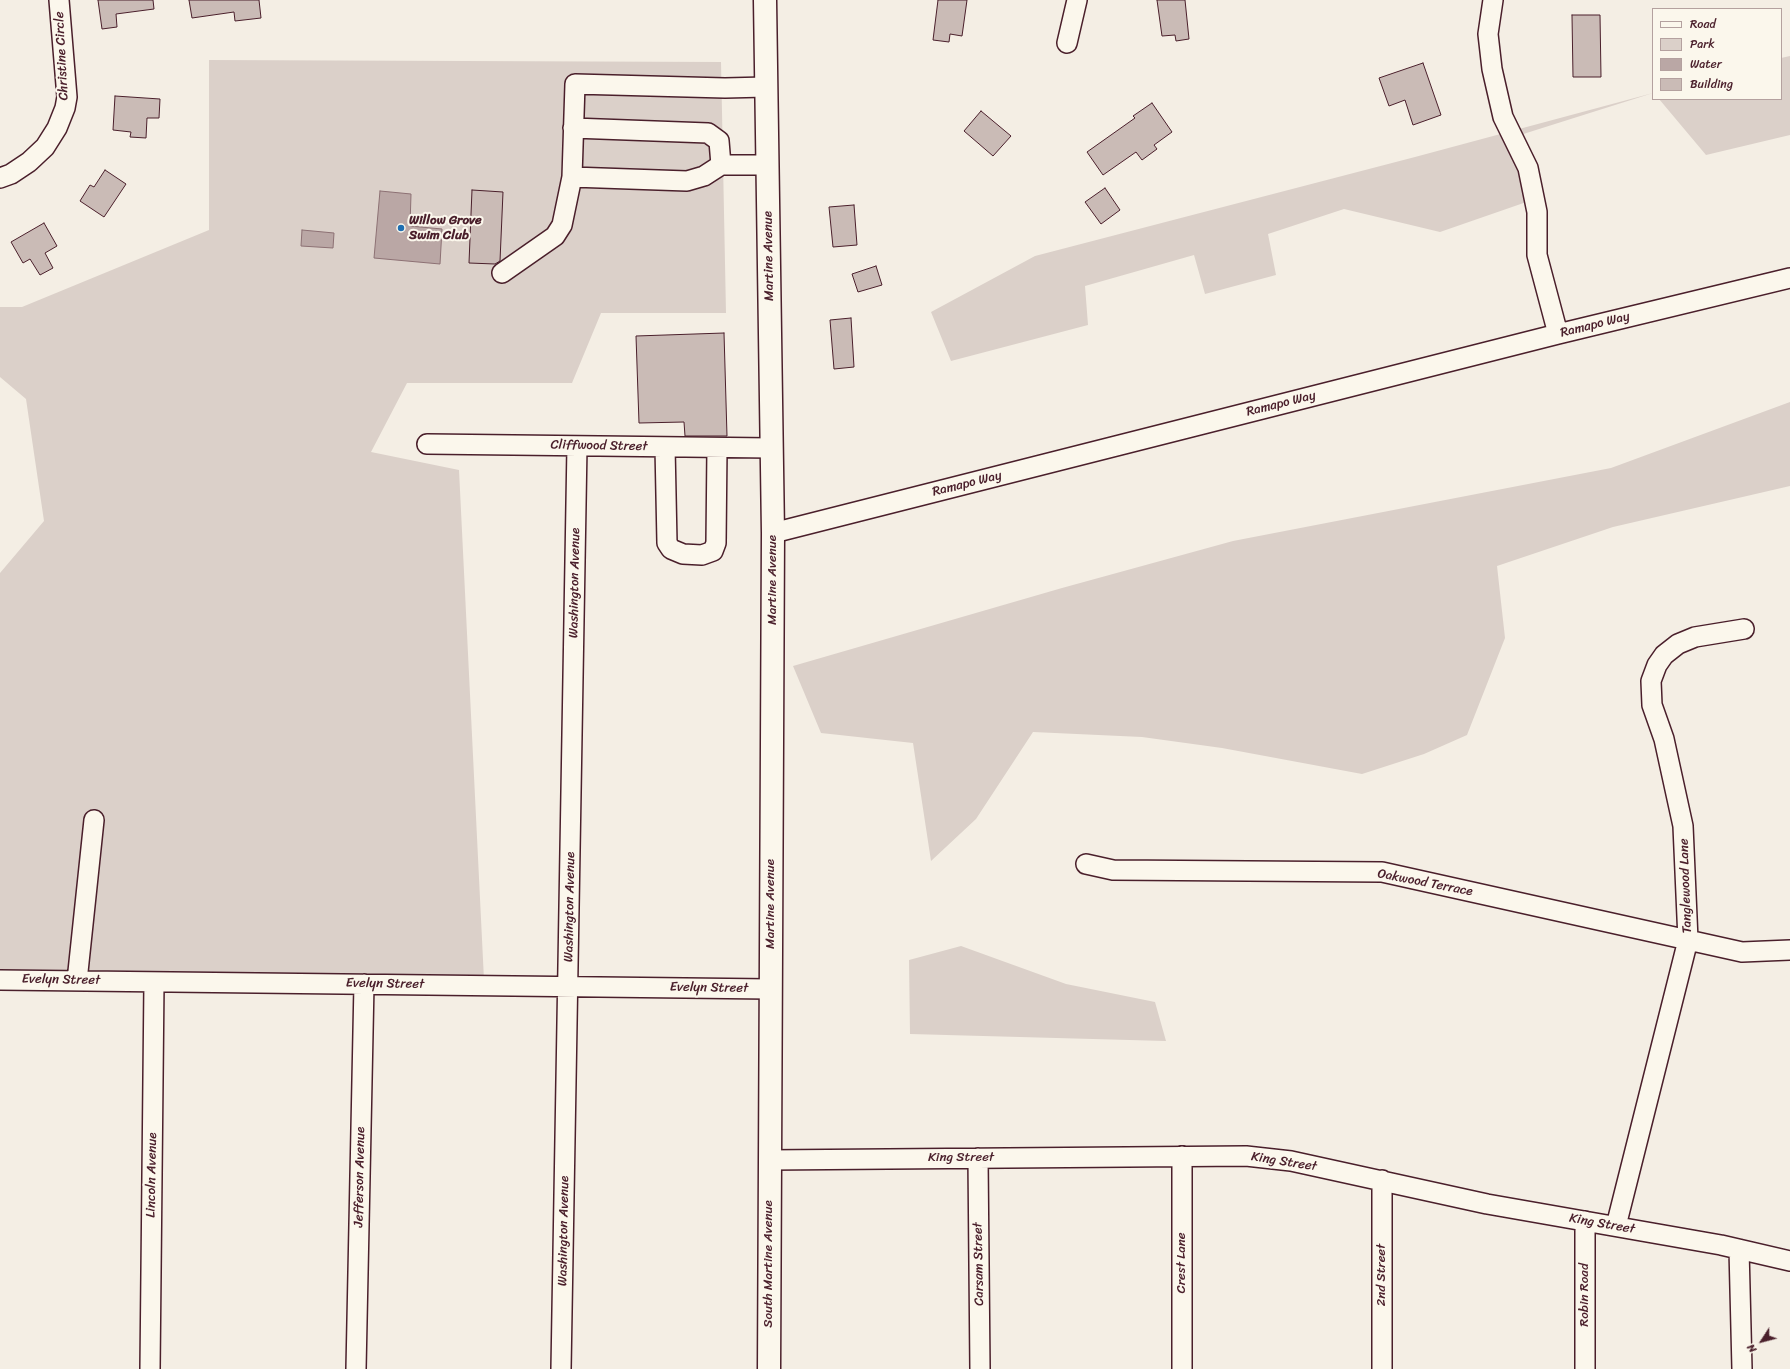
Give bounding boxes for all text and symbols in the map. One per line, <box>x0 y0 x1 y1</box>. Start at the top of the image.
legend <box>1652 8 1782 100</box>
street label: Christine Circle <box>52 11 72 101</box>
text: Road <box>1690 13 1716 35</box>
text: Park <box>1690 33 1715 55</box>
text: Water <box>1690 53 1722 75</box>
text: Building <box>1690 73 1733 95</box>
street label: Martine Avenue <box>760 211 778 301</box>
place label: Willow Grove Swim Club <box>409 213 482 244</box>
marker: Willow Grove Swim Club <box>396 223 406 233</box>
street label: Ramapo Way <box>1559 309 1631 341</box>
street label: Ramapo Way <box>1245 388 1317 420</box>
street label: Cliffwood Street <box>550 437 648 455</box>
street label: Ramapo Way <box>931 468 1003 500</box>
street label: Washington Avenue <box>566 528 584 638</box>
street label: Martine Avenue <box>765 535 781 625</box>
street label: Tanglewood Lane <box>1677 838 1695 934</box>
street label: Washington Avenue <box>561 852 579 962</box>
street label: Martine Avenue <box>763 859 779 949</box>
street label: Oakwood Terrace <box>1376 866 1474 900</box>
street label: Evelyn Street <box>22 972 100 988</box>
street label: Evelyn Street <box>346 976 424 992</box>
street label: Evelyn Street <box>670 980 748 996</box>
street label: Jefferson Avenue <box>351 1127 369 1227</box>
street label: Lincoln Avenue <box>143 1132 161 1218</box>
street label: King Street <box>1250 1149 1318 1175</box>
street label: King Street <box>928 1150 994 1166</box>
street label: Washington Avenue <box>555 1176 573 1286</box>
street label: South Martine Avenue <box>761 1200 777 1328</box>
street label: King Street <box>1568 1211 1636 1237</box>
street label: Carsam Street <box>970 1222 988 1306</box>
street label: Crest Lane <box>1174 1233 1190 1293</box>
street label: 2nd Street <box>1374 1244 1390 1306</box>
street label: Robin Road <box>1577 1263 1593 1327</box>
north arrow <box>1742 1321 1782 1361</box>
text: N <box>1742 1340 1762 1357</box>

